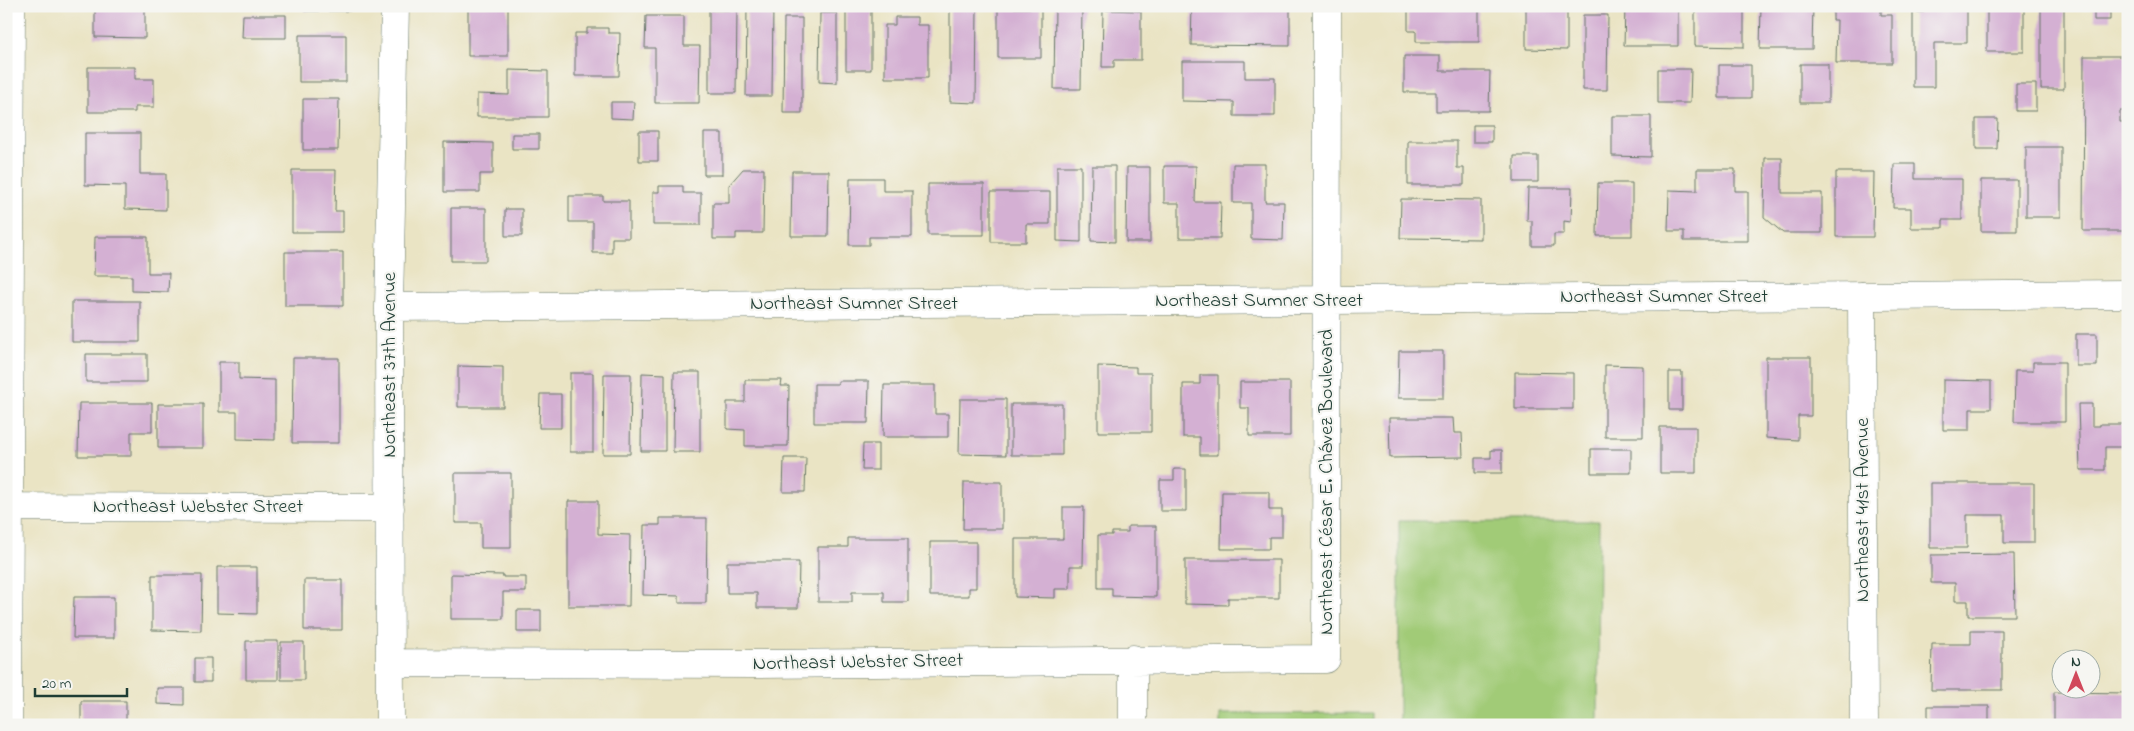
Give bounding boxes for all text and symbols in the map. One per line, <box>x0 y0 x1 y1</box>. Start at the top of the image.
street label: Northeast 37th Avenue <box>376 272 405 458</box>
street label: Northeast Sumner Street <box>1560 283 1768 312</box>
street label: Northeast Sumner Street <box>1155 287 1363 316</box>
street label: Northeast Sumner Street <box>750 290 958 319</box>
street label: Northeast César E. Chávez Boulevard <box>1313 329 1342 635</box>
street label: Northeast 41st Avenue <box>1849 418 1878 602</box>
street label: Northeast Webster Street <box>93 493 304 522</box>
street label: Northeast Webster Street <box>753 647 964 679</box>
north arrow <box>2052 648 2102 698</box>
text: N <box>2071 652 2081 673</box>
scale bar <box>35 666 128 698</box>
text: 20 m <box>42 673 72 695</box>

